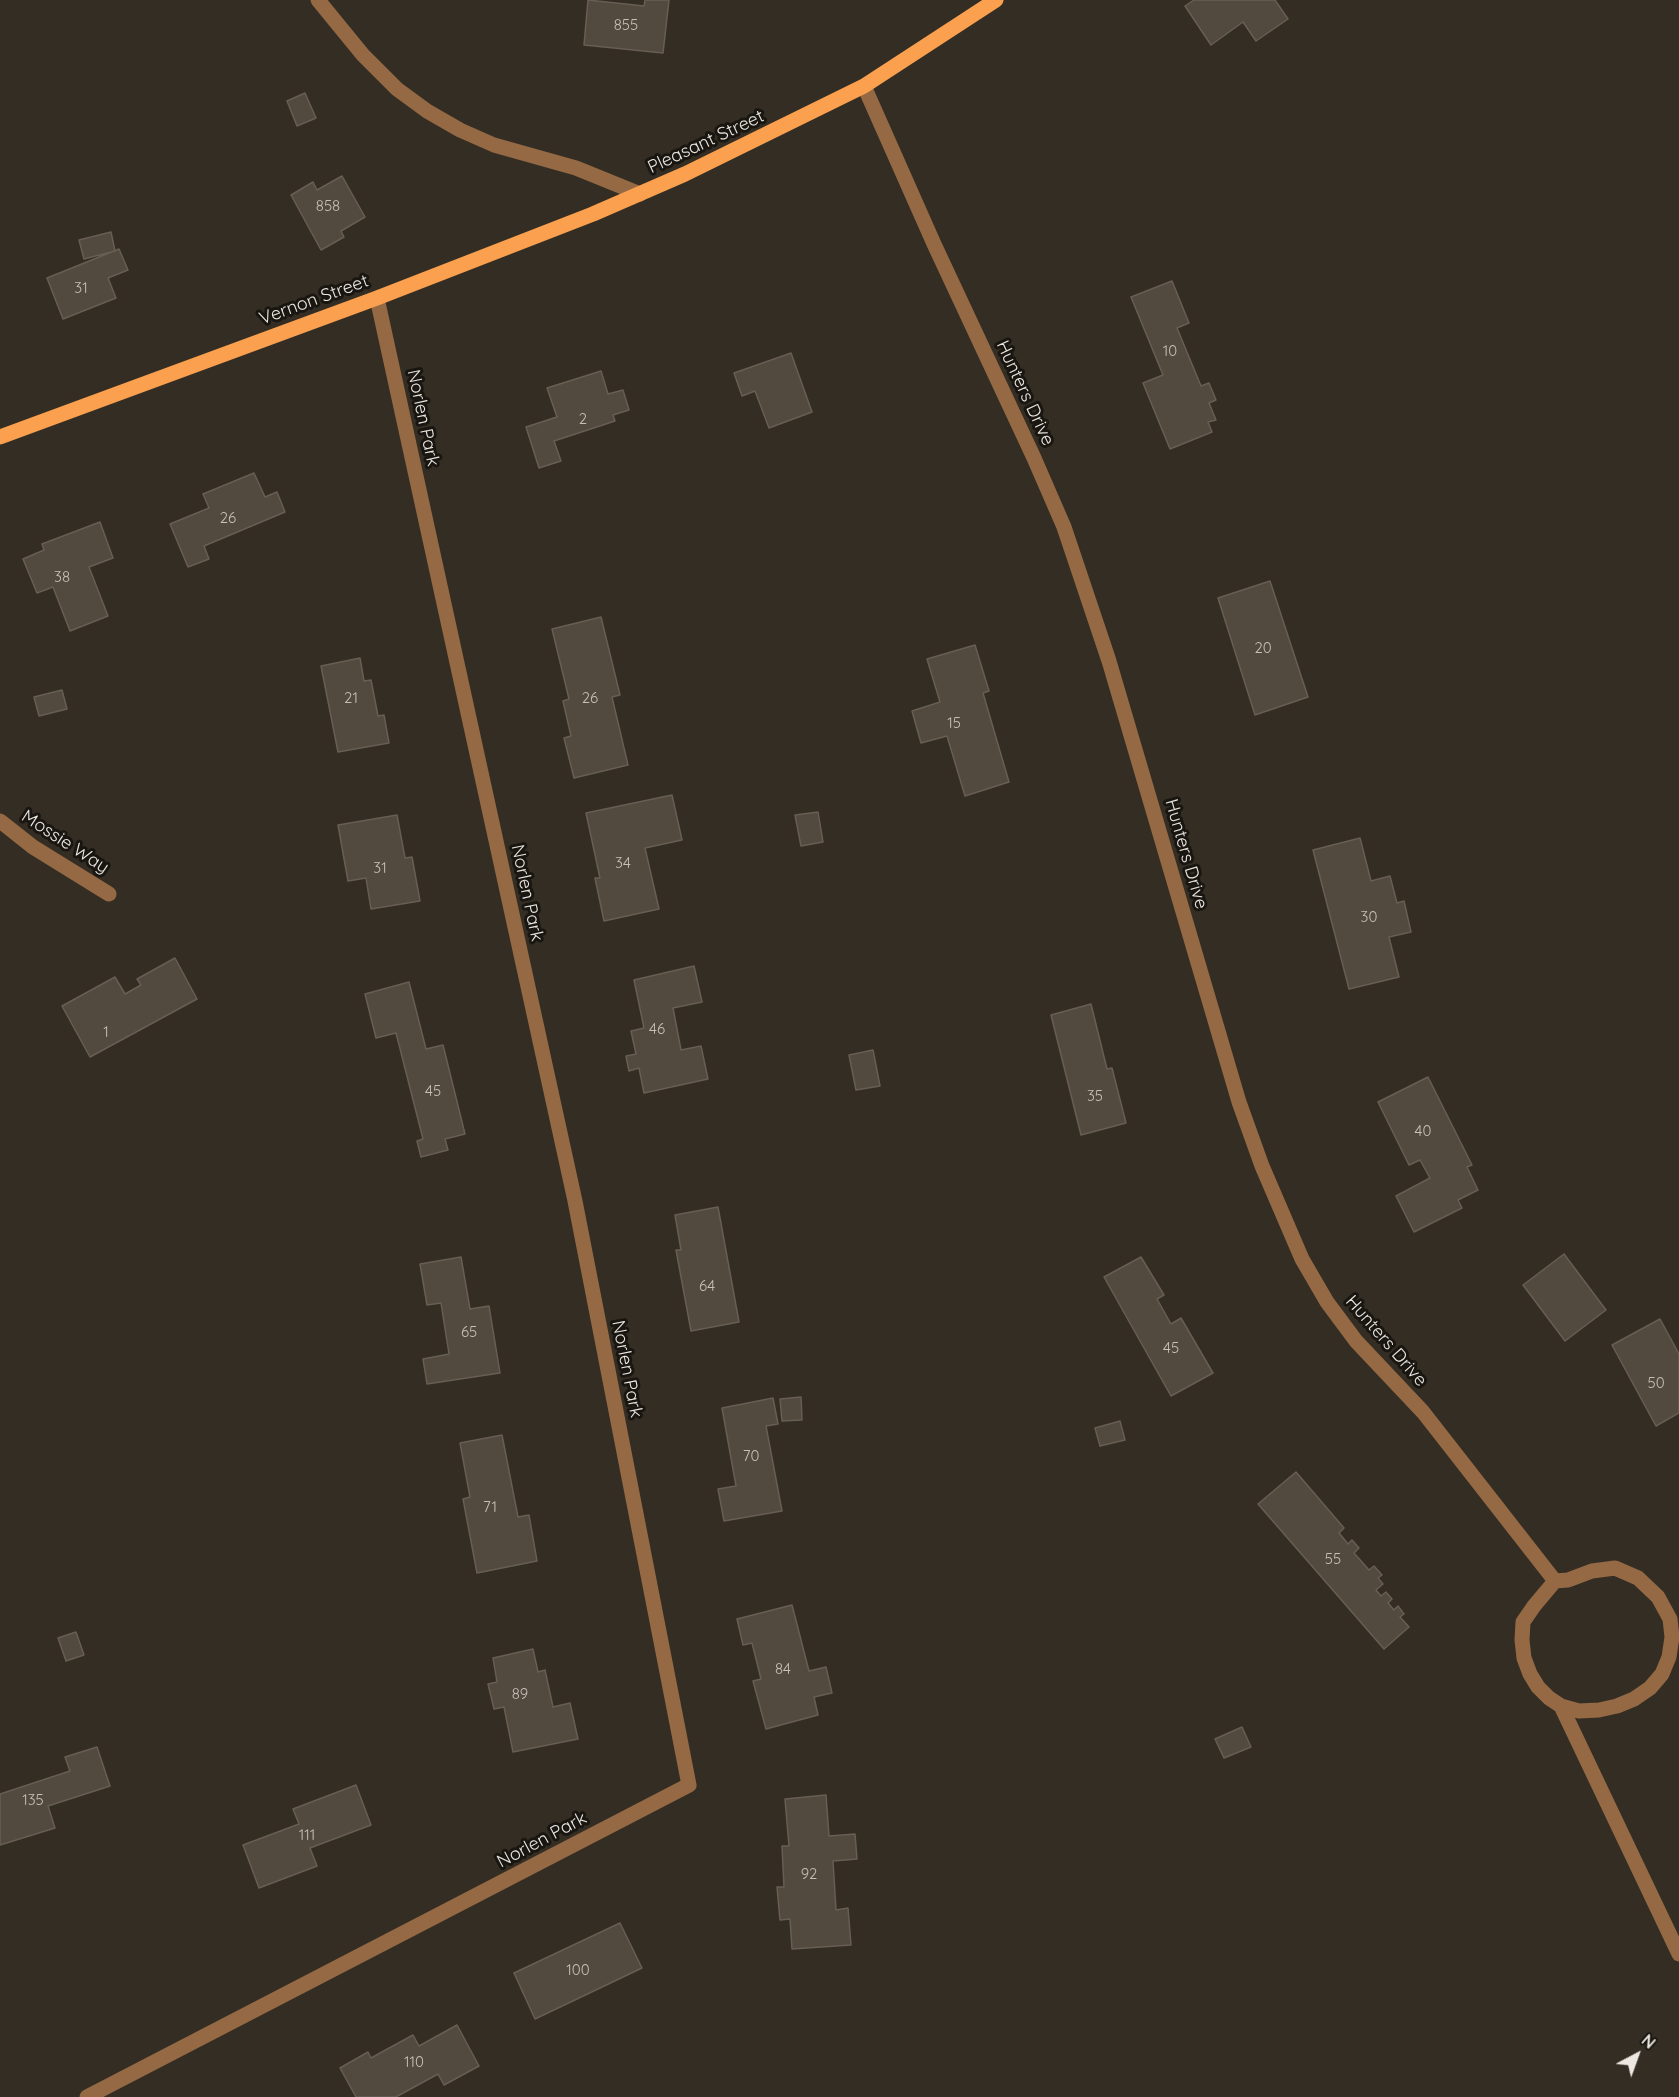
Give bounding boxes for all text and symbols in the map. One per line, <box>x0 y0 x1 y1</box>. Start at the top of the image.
house number: 855 <box>614 16 638 34</box>
street label: Pleasant Street <box>644 106 768 178</box>
house number: 858 <box>316 197 340 215</box>
street label: Vernon Street <box>257 270 371 330</box>
house number: 31 <box>74 279 88 297</box>
street label: Hunters Drive <box>991 337 1059 449</box>
house number: 10 <box>1163 342 1177 360</box>
street label: Norlen Park <box>402 368 444 468</box>
house number: 2 <box>579 410 587 428</box>
house number: 26 <box>220 509 236 527</box>
house number: 38 <box>54 568 70 586</box>
house number: 20 <box>1254 639 1272 657</box>
house number: 21 <box>344 689 358 707</box>
house number: 26 <box>582 689 598 707</box>
house number: 15 <box>947 714 961 732</box>
street label: Hunters Drive <box>1160 797 1212 911</box>
street label: Mossie Way <box>17 806 113 878</box>
street label: Norlen Park <box>506 843 548 943</box>
house number: 34 <box>615 854 631 872</box>
house number: 31 <box>373 859 387 877</box>
house number: 30 <box>1361 908 1377 926</box>
house number: 46 <box>649 1020 665 1038</box>
house number: 1 <box>103 1023 109 1041</box>
house number: 45 <box>425 1082 441 1100</box>
house number: 35 <box>1087 1087 1103 1105</box>
house number: 40 <box>1415 1122 1431 1140</box>
house number: 64 <box>699 1277 715 1295</box>
street label: Hunters Drive <box>1341 1291 1431 1391</box>
street label: Norlen Park <box>607 1319 647 1419</box>
house number: 65 <box>461 1323 477 1341</box>
house number: 45 <box>1163 1339 1179 1357</box>
house number: 50 <box>1647 1374 1665 1392</box>
house number: 70 <box>743 1447 759 1465</box>
house number: 71 <box>483 1498 497 1516</box>
house number: 55 <box>1325 1550 1341 1568</box>
house number: 84 <box>775 1660 791 1678</box>
house number: 89 <box>512 1685 528 1703</box>
house number: 135 <box>22 1791 44 1809</box>
street label: Norlen Park <box>493 1807 591 1873</box>
house number: 111 <box>299 1826 315 1844</box>
house number: 92 <box>801 1865 817 1883</box>
house number: 100 <box>566 1961 590 1979</box>
north arrow <box>1607 2025 1667 2085</box>
text: N <box>1638 2030 1660 2053</box>
house number: 110 <box>404 2053 424 2071</box>

